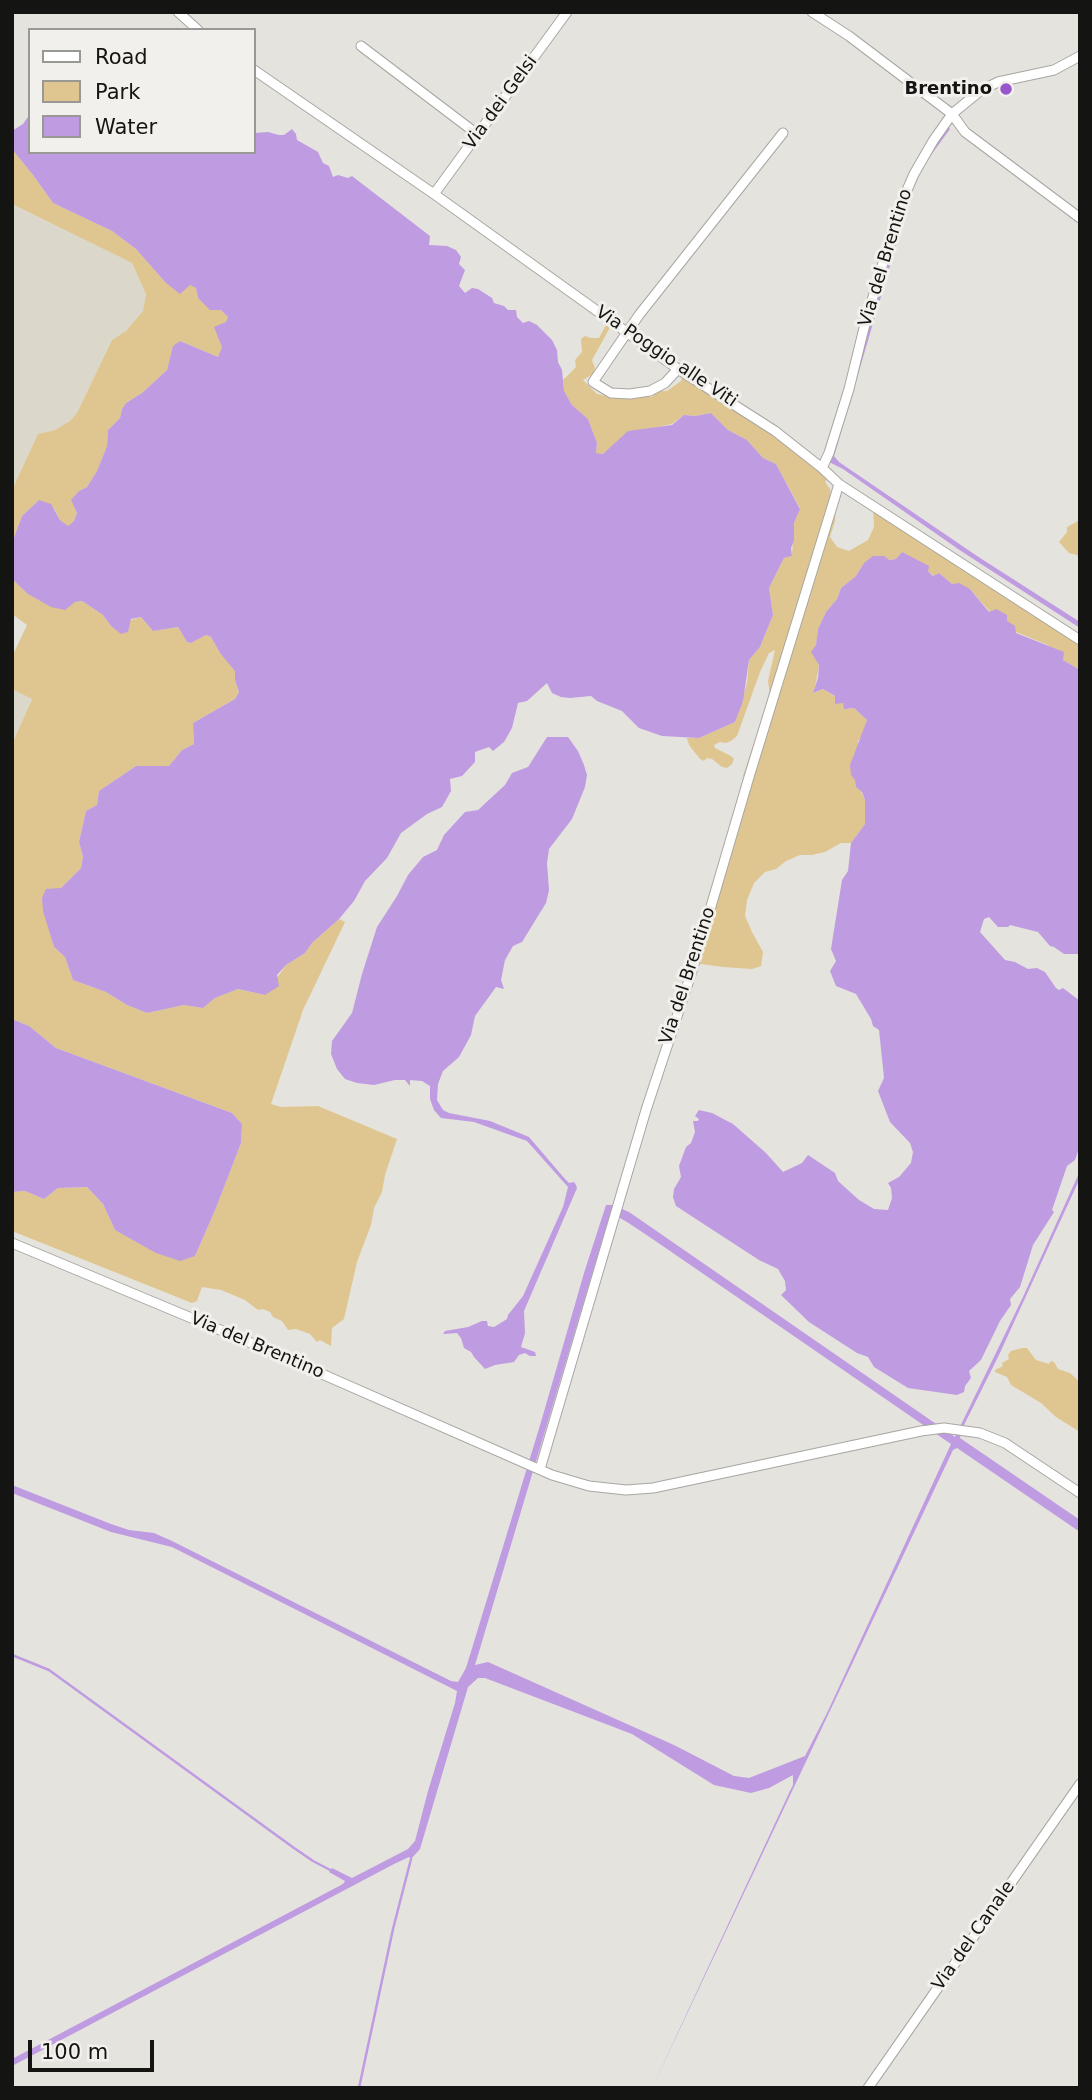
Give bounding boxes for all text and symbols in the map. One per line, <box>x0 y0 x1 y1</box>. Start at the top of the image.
legend <box>28 28 256 154</box>
text: Road <box>95 45 148 69</box>
street label: Via dei Gelsi <box>460 52 542 154</box>
place label: Brentino <box>904 78 992 100</box>
text: Park <box>95 80 140 104</box>
marker: Brentino <box>998 81 1014 97</box>
text: Water <box>95 115 157 139</box>
street label: Via del Brentino <box>855 186 917 330</box>
street label: Via Poggio alle Viti <box>591 302 741 412</box>
street label: Via del Brentino <box>656 905 720 1047</box>
street label: Via del Brentino <box>187 1308 327 1384</box>
street label: Via del Canale <box>928 1877 1020 1995</box>
scale bar <box>32 2026 158 2070</box>
text: 100 m <box>41 2040 108 2064</box>

